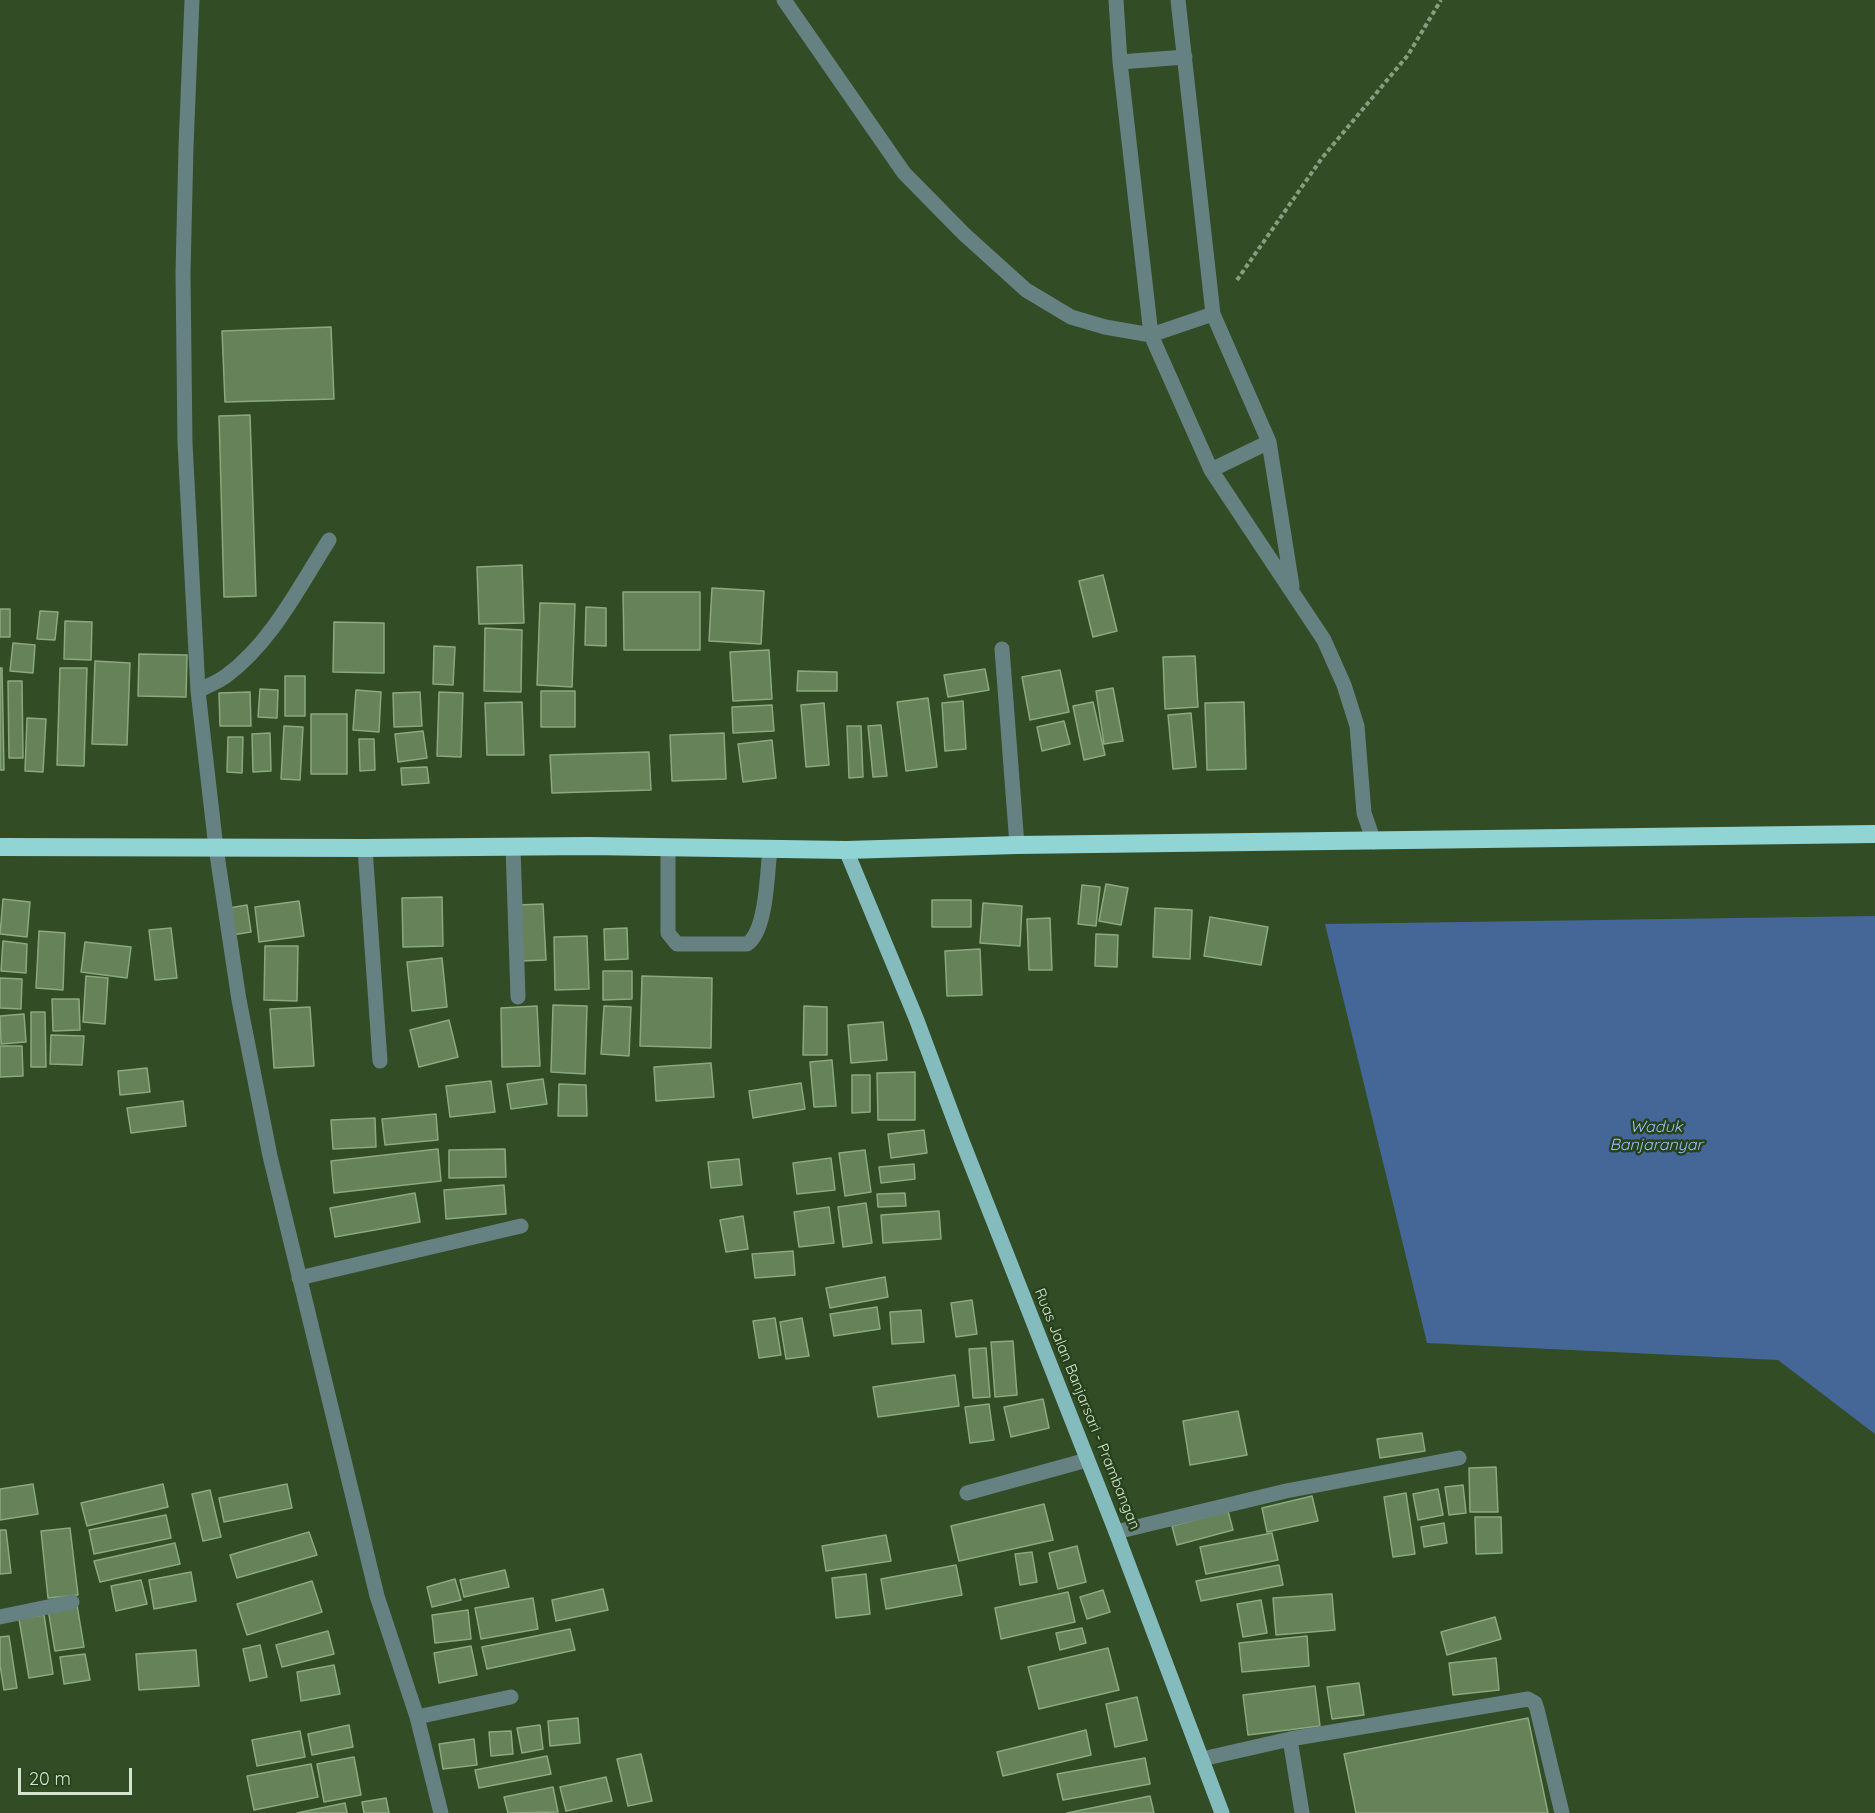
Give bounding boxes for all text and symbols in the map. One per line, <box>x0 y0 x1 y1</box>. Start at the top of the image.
water label: Waduk Banjaranyar <box>1609 1117 1703 1155</box>
street label: Ruas Jalan Banjarsari - Prambangan <box>1030 1286 1144 1532</box>
scale bar <box>21 1756 135 1794</box>
text: 20 m <box>29 1767 71 1790</box>

